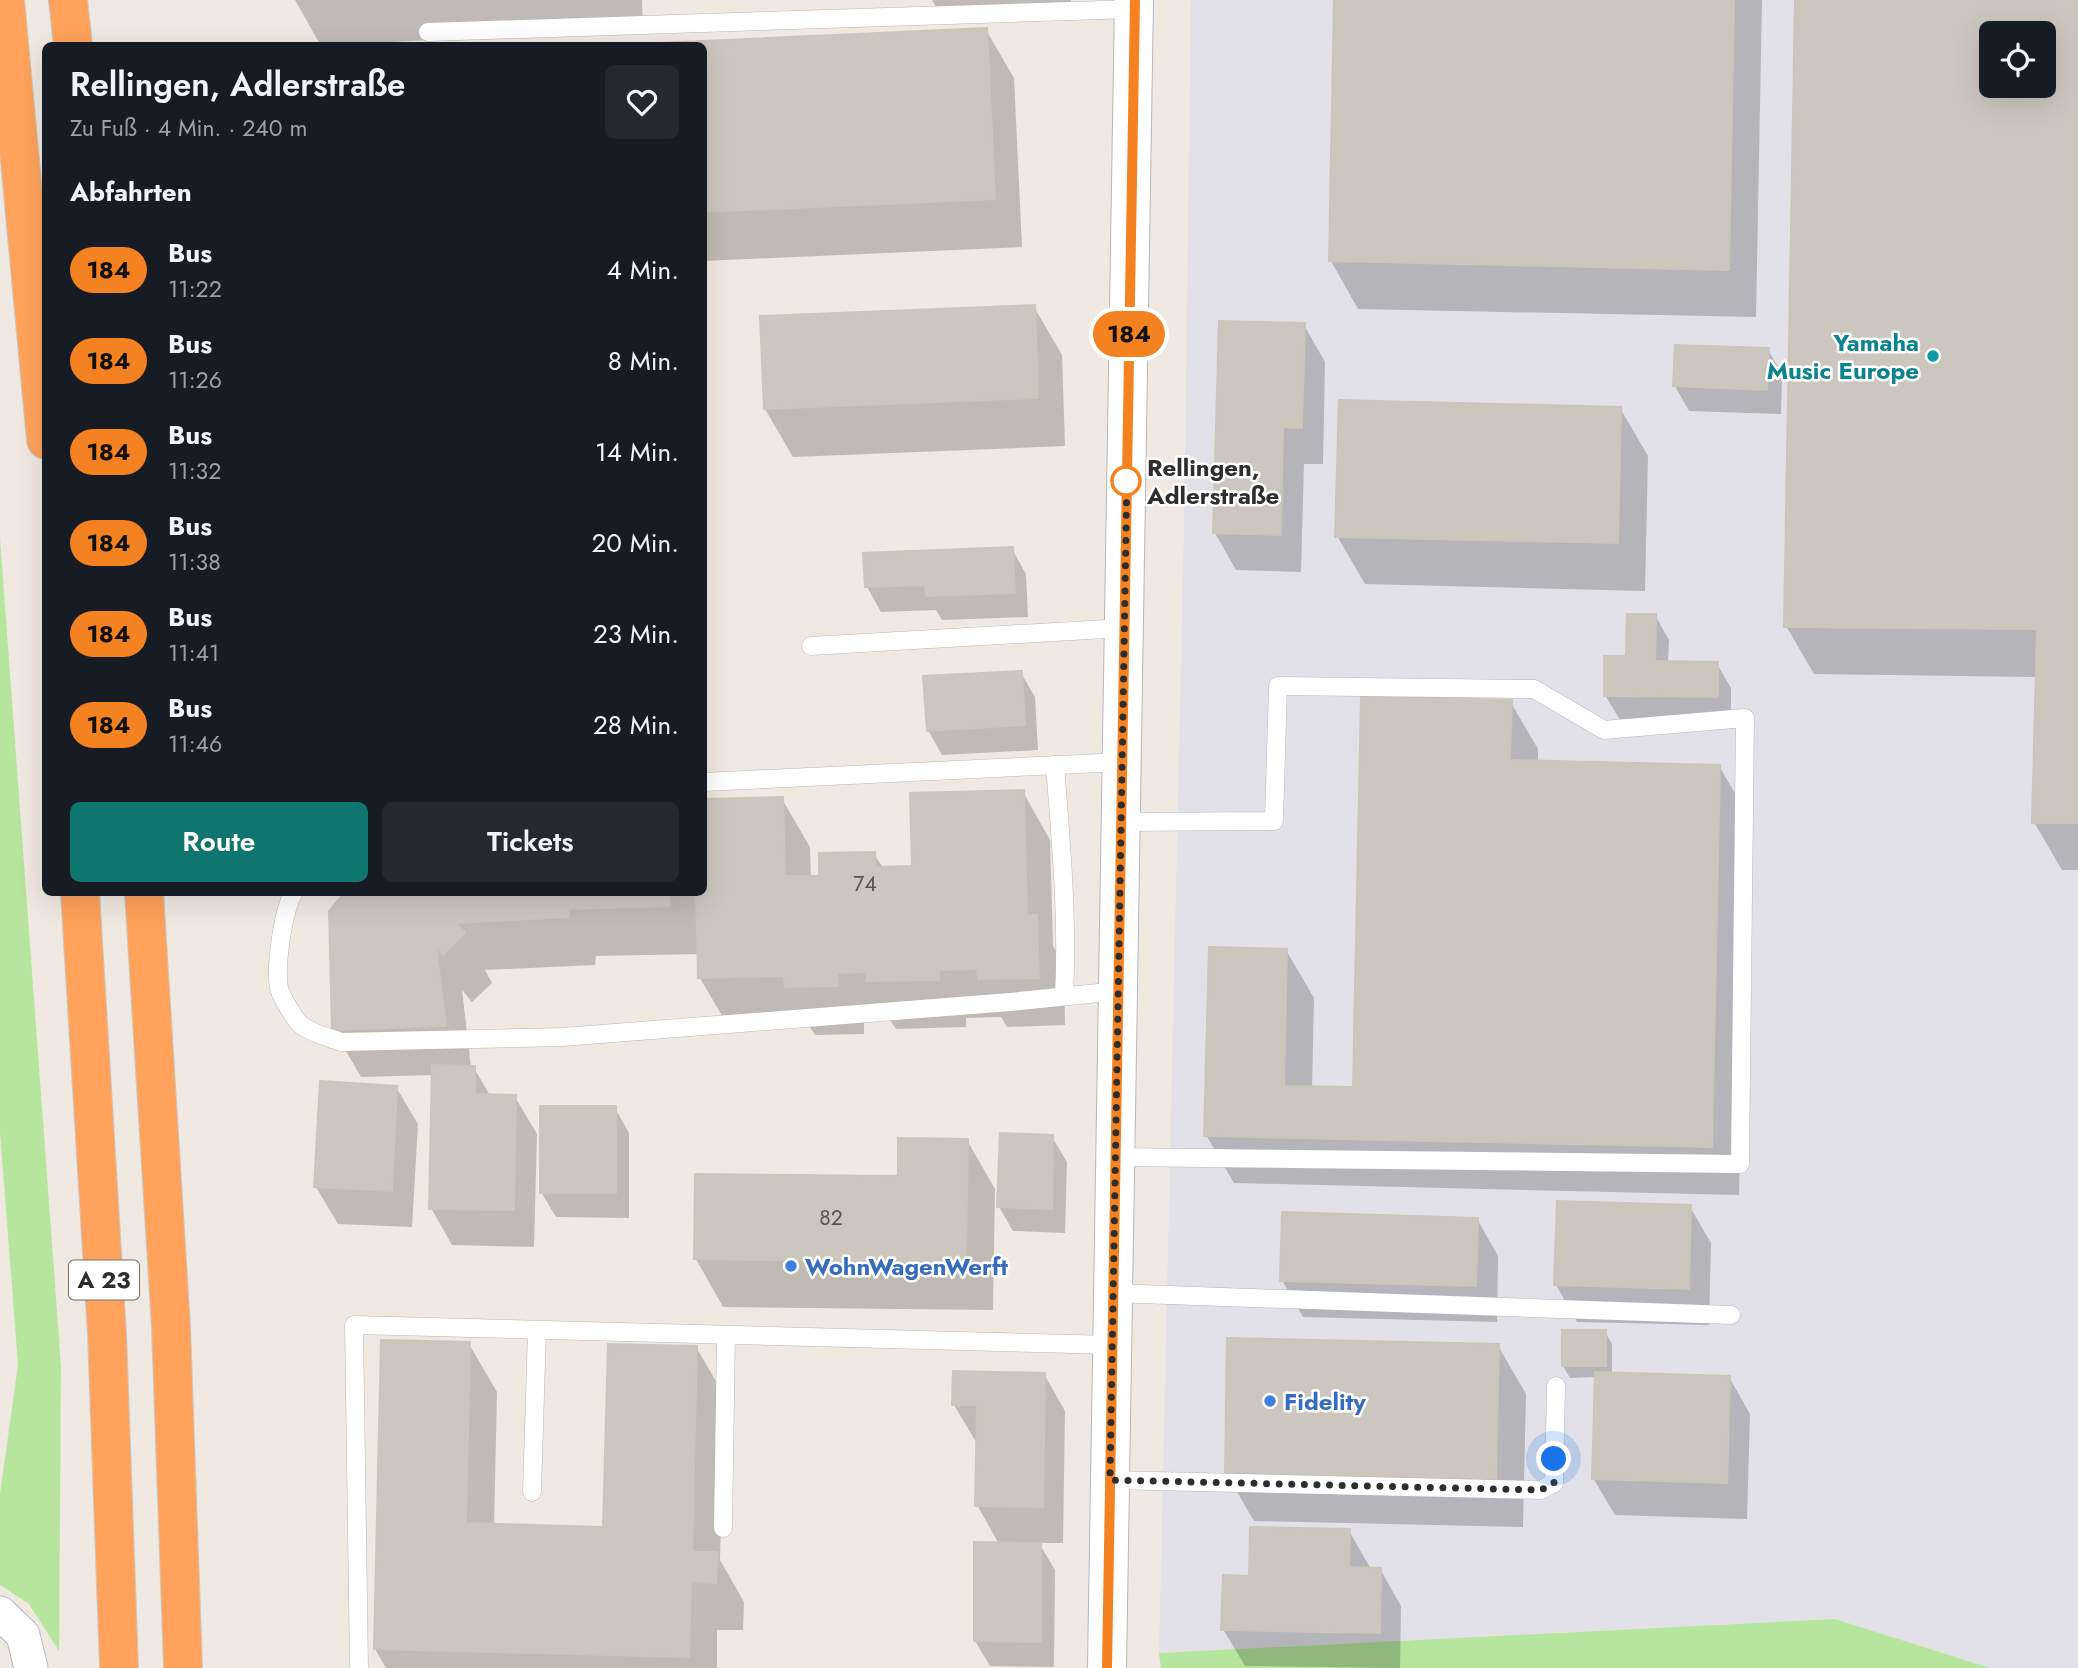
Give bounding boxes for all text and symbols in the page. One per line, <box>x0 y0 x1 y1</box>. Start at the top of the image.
map controls <box>1979 21 2056 98</box>
button: locate <box>1979 21 2056 98</box>
text: Rellingen, Adlerstraße <box>70 61 405 108</box>
button: heart <box>605 65 679 139</box>
text: Zu Fuß · 4 Min. · 240 m <box>70 111 307 145</box>
text: Abfahrten <box>70 173 192 211</box>
text: Bus <box>168 234 212 272</box>
text: 4 Min. <box>607 251 679 289</box>
text: 184 <box>86 252 131 287</box>
text: 11:22 <box>168 272 222 306</box>
line badge: 184 <box>1089 311 1169 357</box>
text: 184 <box>1107 316 1151 351</box>
text: Bus <box>168 325 212 363</box>
place label: Yamaha Music Europe <box>1767 325 1919 388</box>
text: 8 Min. <box>608 342 679 380</box>
text: 184 <box>86 343 131 378</box>
marker: Yamaha Music Europe <box>1925 348 1941 364</box>
text: 11:26 <box>168 363 222 397</box>
text: Bus <box>168 416 212 454</box>
text: 14 Min. <box>595 433 679 471</box>
text: 184 <box>86 434 131 469</box>
place label: Rellingen, Adlerstraße <box>1146 450 1279 513</box>
text: 11:32 <box>168 454 221 488</box>
marker: Rellingen, Adlerstraße <box>1111 466 1141 496</box>
text: Bus <box>168 507 212 545</box>
text: 20 Min. <box>592 524 679 562</box>
text: 184 <box>86 525 131 560</box>
text: 11:38 <box>168 545 221 579</box>
text: Bus <box>168 598 212 636</box>
text: 23 Min. <box>593 615 679 653</box>
text: 184 <box>86 616 131 651</box>
text: 11:41 <box>168 636 219 670</box>
text: Bus <box>168 689 212 727</box>
text: 28 Min. <box>593 706 679 744</box>
text: 184 <box>86 707 131 742</box>
text: 11:46 <box>168 727 222 761</box>
button: Route <box>70 802 368 882</box>
button: Tickets <box>382 802 679 882</box>
house number: 74 <box>853 869 877 899</box>
house number: 82 <box>819 1203 843 1233</box>
place label: WohnWagenWerft <box>805 1249 1008 1284</box>
marker: WohnWagenWerft <box>783 1258 799 1274</box>
road number: A 23 <box>69 1260 139 1300</box>
place label: Fidelity <box>1284 1384 1366 1419</box>
marker: Fidelity <box>1262 1393 1278 1409</box>
your location <box>1536 1441 1571 1476</box>

